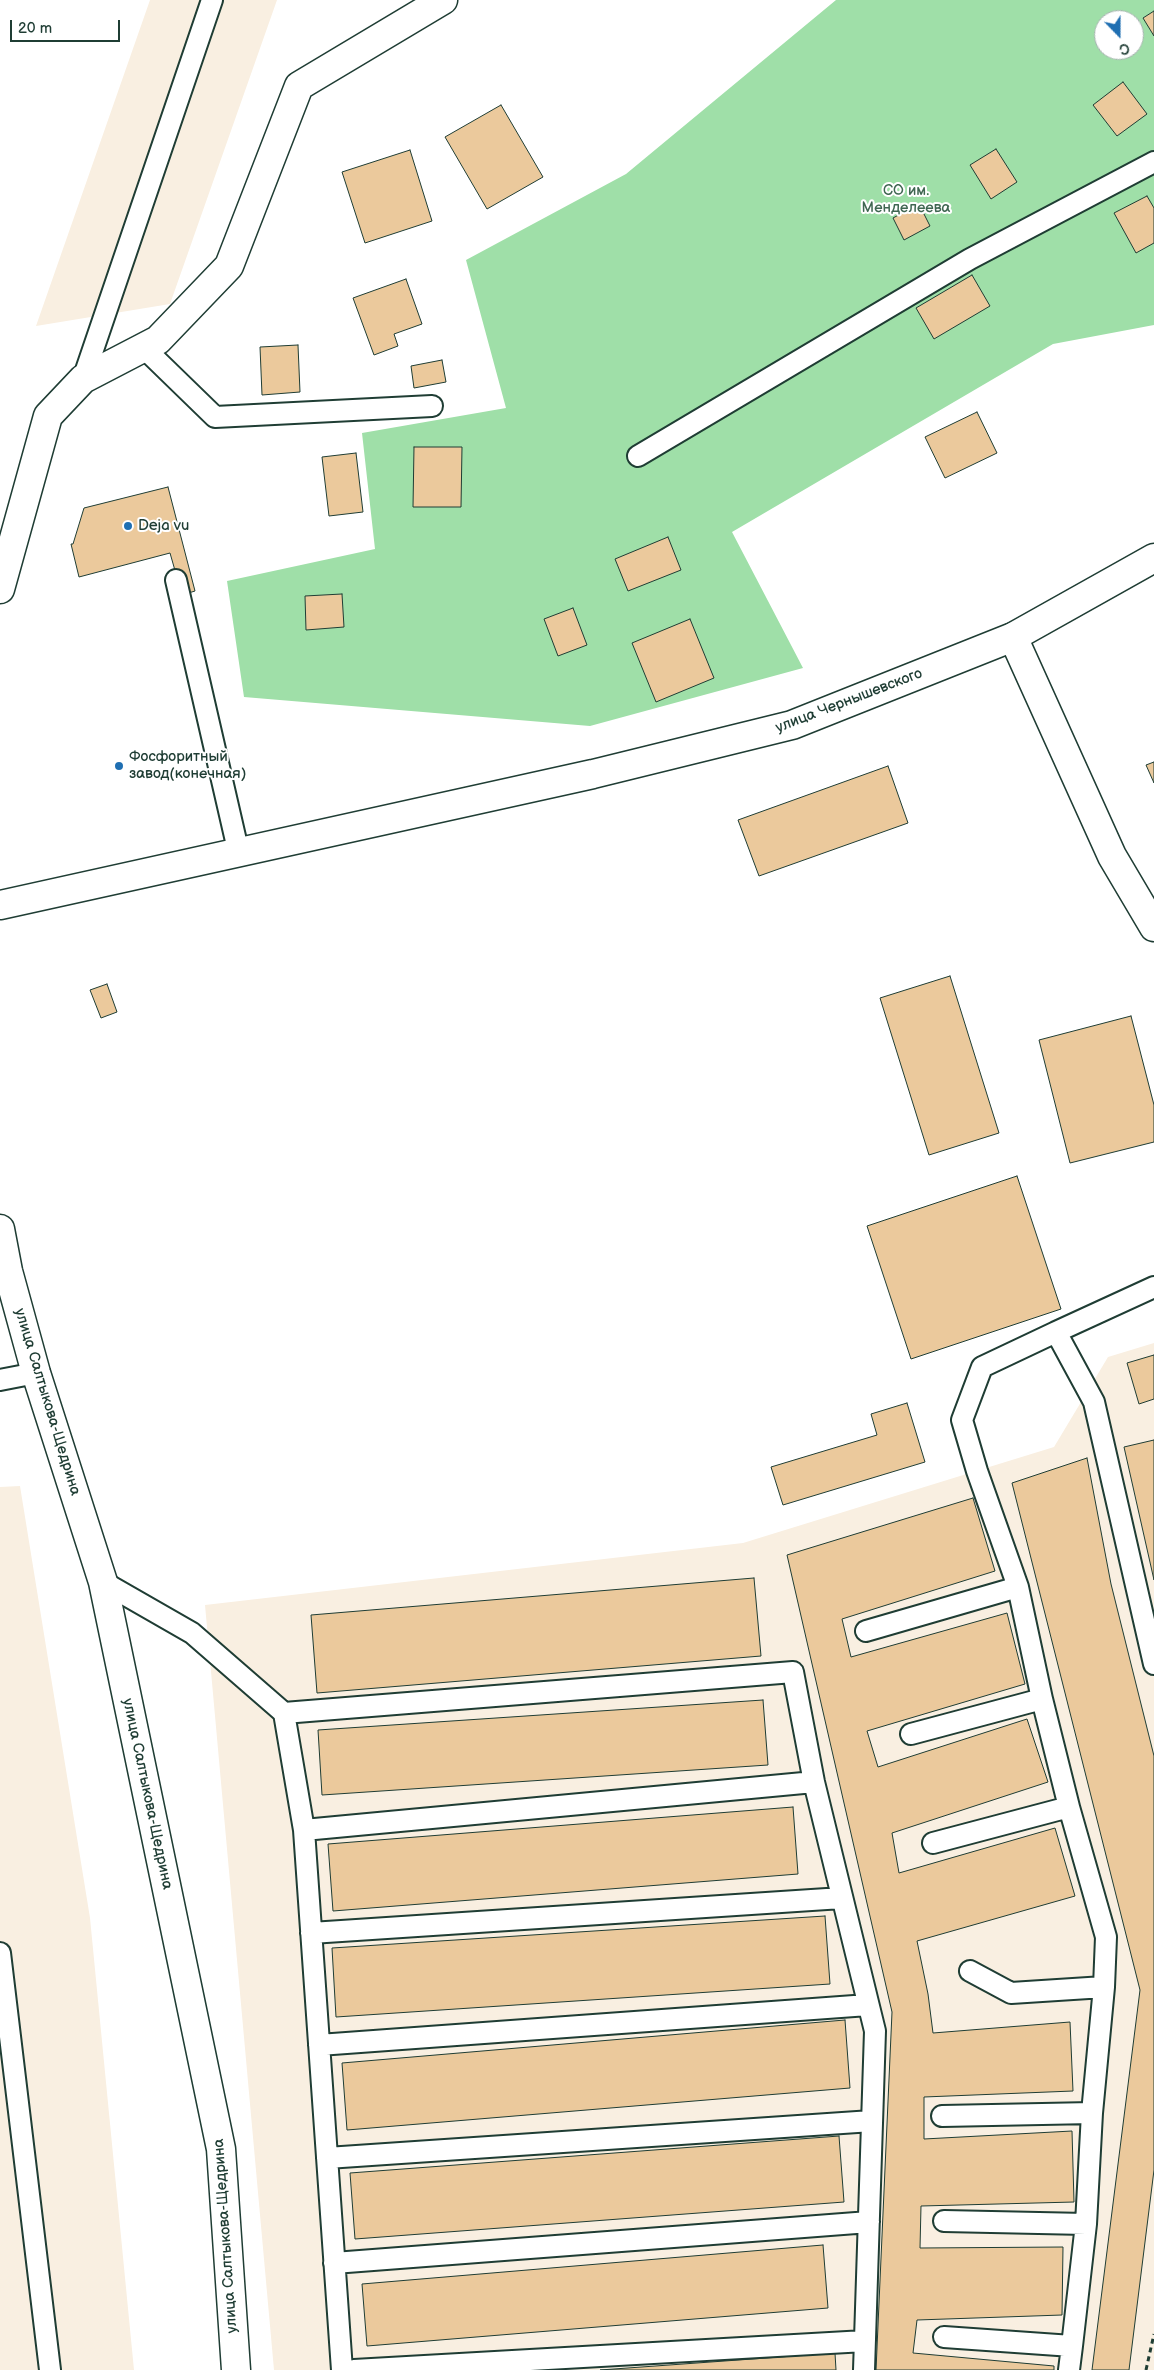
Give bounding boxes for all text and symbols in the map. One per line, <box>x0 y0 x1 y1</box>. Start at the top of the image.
scale bar <box>12 10 122 42</box>
north arrow <box>1094 10 1144 60</box>
text: 20 m <box>18 19 52 38</box>
text: С <box>1117 39 1132 58</box>
park label: СО им. Менделеева <box>862 182 950 217</box>
place label: Deja vu <box>138 517 189 535</box>
marker: Deja vu <box>122 520 134 532</box>
street label: улица Чернышевского <box>773 665 925 737</box>
place label: Фосфоритный завод(конечная) <box>129 748 246 783</box>
marker: Фосфоритный завод(конечная) <box>113 760 125 772</box>
street label: улица Салтыкова-Щедрина <box>10 1306 84 1498</box>
street label: улица Салтыкова-Щедрина <box>118 1697 176 1891</box>
street label: улица Салтыкова-Щедрина <box>210 2138 242 2334</box>

